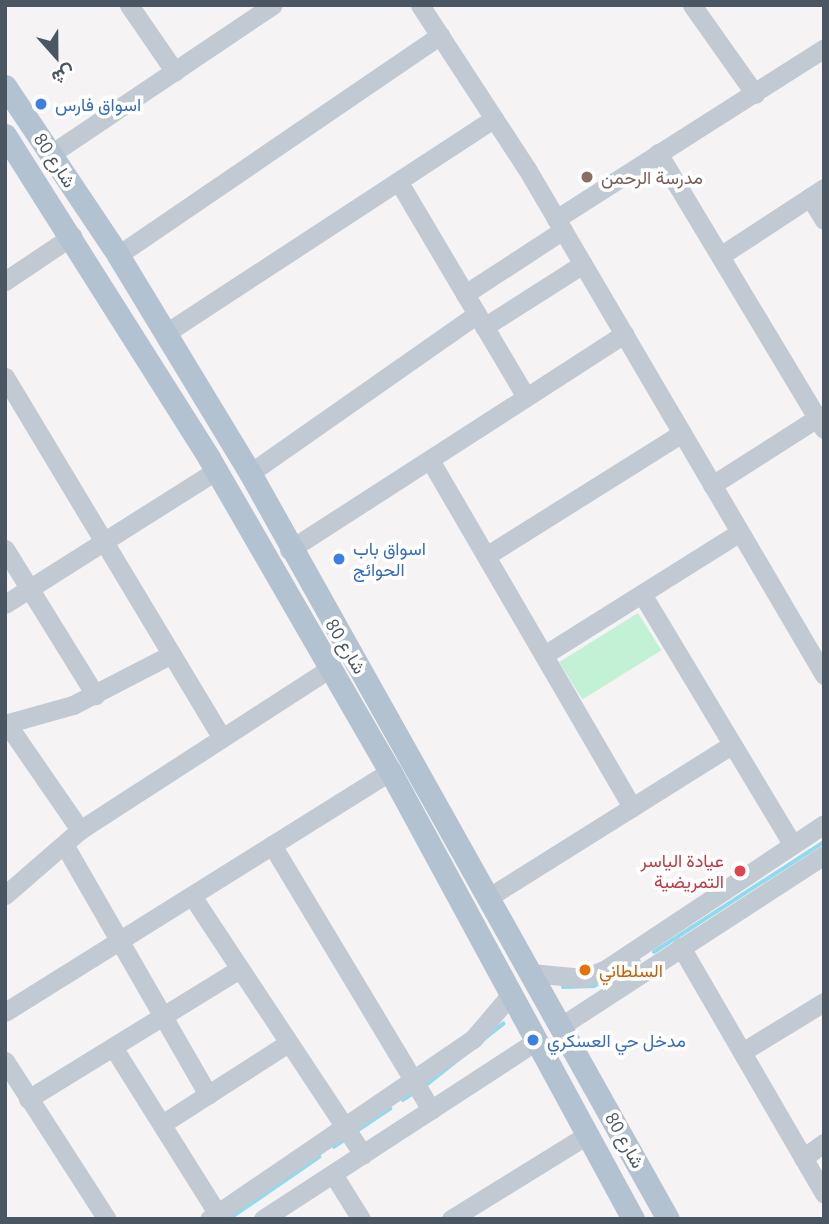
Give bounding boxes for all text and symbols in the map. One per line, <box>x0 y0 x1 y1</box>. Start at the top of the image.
north arrow <box>21 21 91 91</box>
text: ش <box>49 61 78 90</box>
place label: اسواق فارس <box>55 93 141 115</box>
marker: اسواق فارس <box>33 96 49 112</box>
street label: شارع 80 <box>29 129 81 191</box>
place label: مدرسة الرحمن <box>601 166 703 188</box>
marker: مدرسة الرحمن <box>579 169 595 185</box>
place label: اسواق باب الحوائج <box>353 538 426 580</box>
marker: اسواق باب الحوائج <box>331 551 347 567</box>
street label: شارع 80 <box>321 614 371 678</box>
place label: عيادة الياسر التمريضية <box>641 850 724 892</box>
marker: عيادة الياسر التمريضية <box>730 861 750 881</box>
place label: السلطاني <box>599 959 663 981</box>
marker: السلطاني <box>577 962 593 978</box>
place label: مدخل حي العسكري <box>547 1029 686 1051</box>
marker: مدخل حي العسكري <box>525 1032 541 1048</box>
street label: شارع 80 <box>601 1108 649 1172</box>

